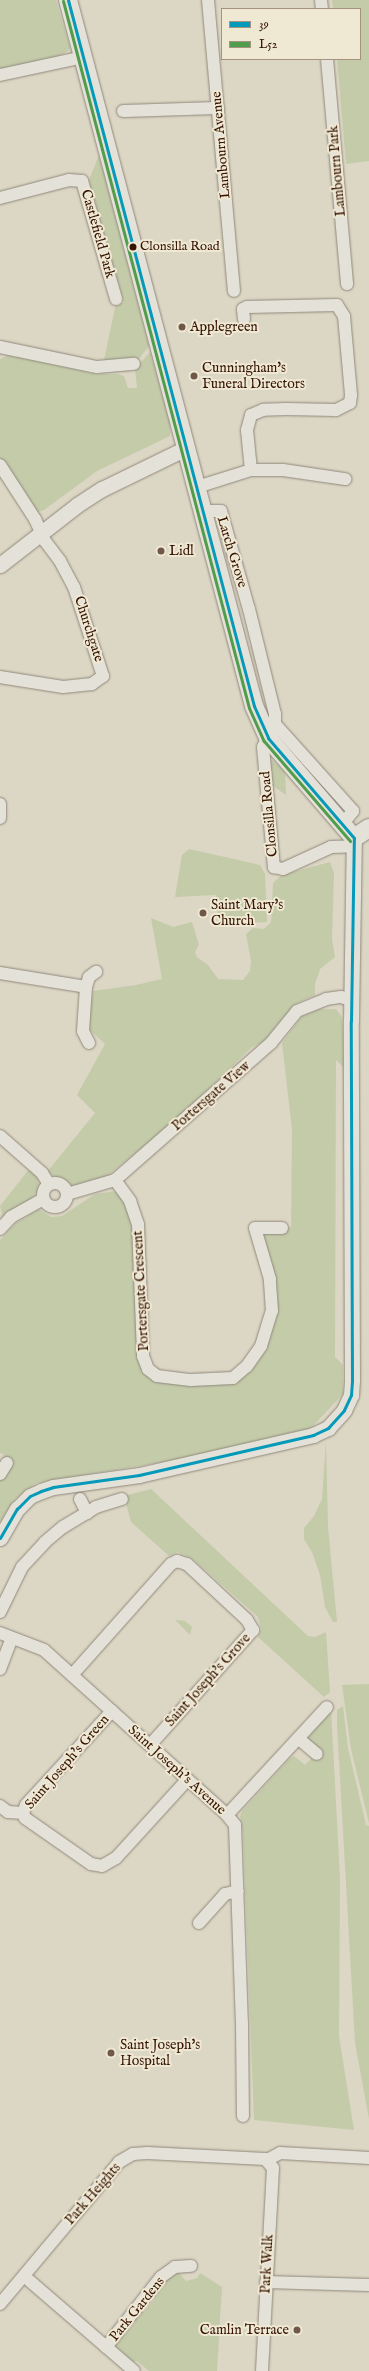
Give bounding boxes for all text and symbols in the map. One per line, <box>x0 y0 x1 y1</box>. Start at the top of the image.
legend <box>221 8 361 60</box>
text: 39 <box>259 17 269 32</box>
text: L52 <box>259 37 277 52</box>
street label: Lambourn Avenue <box>208 91 234 199</box>
street label: Lambourn Park <box>325 125 349 217</box>
street label: Castlefield Park <box>77 188 119 280</box>
place label: Clonsilla Road <box>140 239 220 255</box>
marker: Clonsilla Road <box>128 242 138 252</box>
place label: Applegreen <box>190 319 258 335</box>
marker: Applegreen <box>177 322 187 332</box>
place label: Cunningham's Funeral Directors <box>202 360 305 392</box>
marker: Cunningham's Funeral Directors <box>189 371 199 381</box>
street label: Larch Grove <box>213 514 251 590</box>
place label: Lidl <box>169 543 194 559</box>
marker: Lidl <box>156 546 166 556</box>
street label: Churchgate <box>70 594 108 664</box>
street label: Clonsilla Road <box>257 771 281 857</box>
place label: Saint Mary's Church <box>211 897 283 930</box>
marker: Saint Mary's Church <box>198 908 208 918</box>
street label: Portersgate View <box>168 1057 254 1135</box>
street label: Portersgate Crescent <box>129 1230 153 1352</box>
street label: Saint Joseph's Grove <box>162 1630 254 1730</box>
street label: Saint Joseph's Green <box>21 1711 113 1813</box>
street label: Saint Joseph's Avenue <box>125 1722 229 1818</box>
place label: Saint Joseph's Hospital <box>120 2037 200 2070</box>
marker: Saint Joseph's Hospital <box>105 2047 117 2059</box>
street label: Park Heights <box>62 2160 124 2228</box>
street label: Park Walk <box>257 2234 277 2294</box>
street label: Park Gardens <box>106 2273 168 2345</box>
place label: Camlin Terrace <box>200 2322 289 2338</box>
marker: Camlin Terrace <box>292 2325 302 2335</box>

